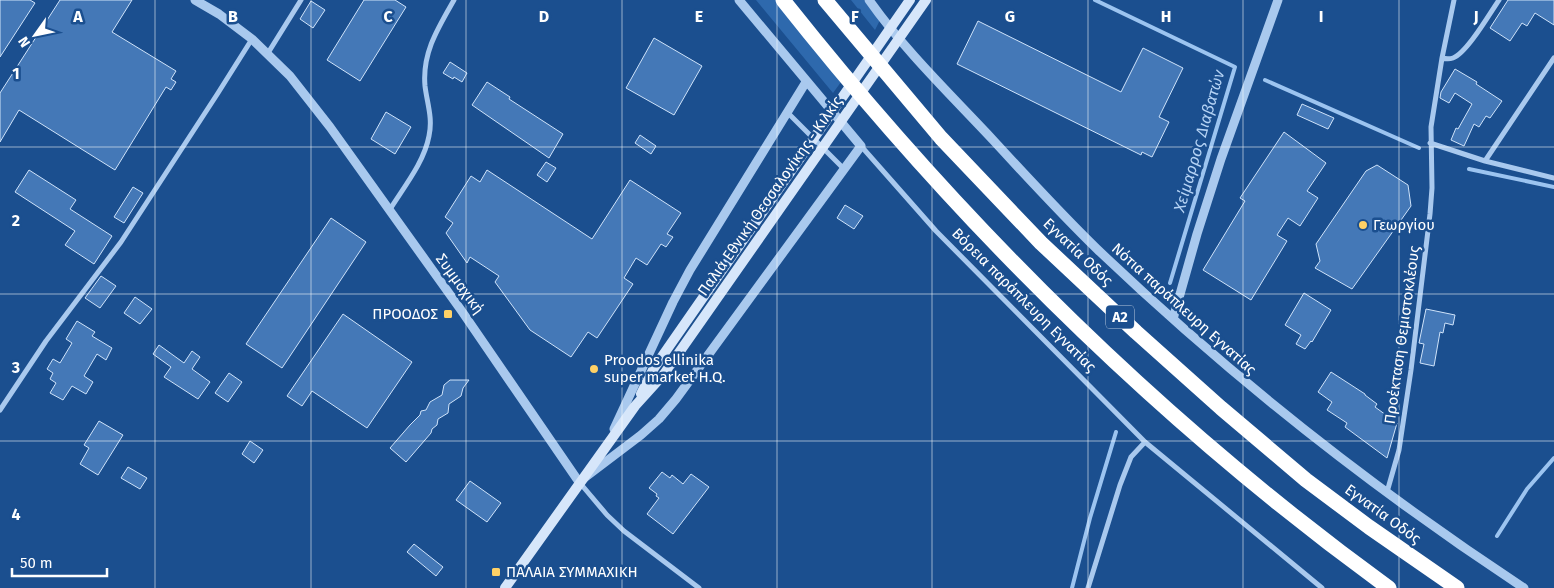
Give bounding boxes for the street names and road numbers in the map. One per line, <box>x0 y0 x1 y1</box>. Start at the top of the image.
street label: Παλιά Εθνική Θεσσαλονίκης - Κιλκίς <box>694 93 846 299</box>
street label: Εγνατία Οδός <box>1040 214 1116 290</box>
street label: Βόρεια παράπλευρη Εγνατίας <box>948 224 1100 376</box>
street label: Νότια παράπλευρη Εγνατίας <box>1108 239 1260 379</box>
street label: Προέκταση Θεμιστοκλέους <box>1381 245 1423 425</box>
street label: Συμμαχική <box>432 250 488 318</box>
road number: Α2 <box>1106 306 1134 328</box>
street label: Εγνατία Οδός <box>1342 480 1424 548</box>

